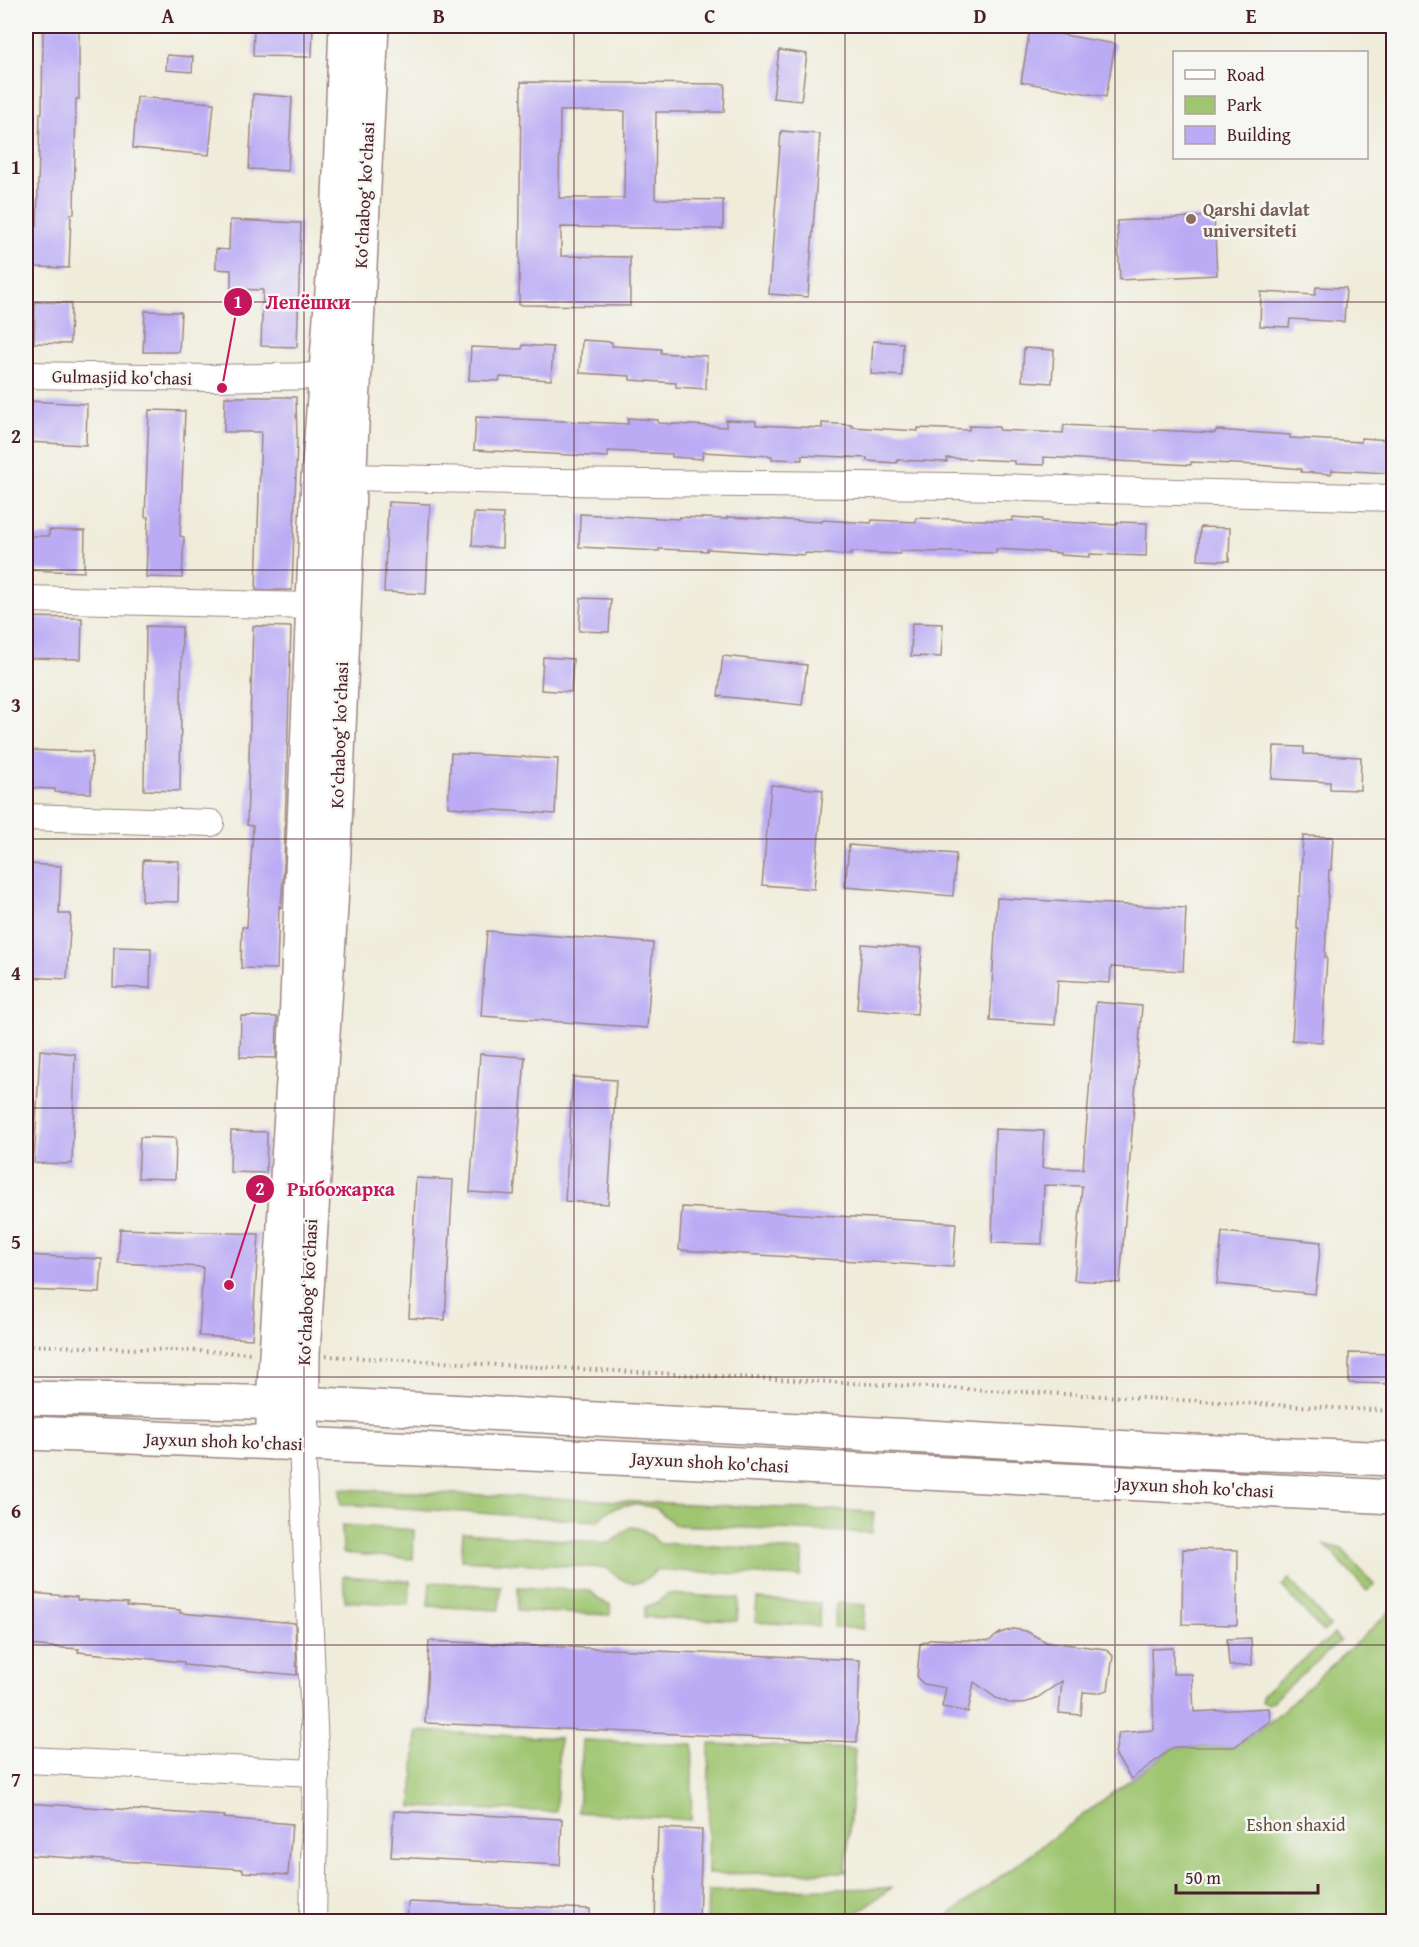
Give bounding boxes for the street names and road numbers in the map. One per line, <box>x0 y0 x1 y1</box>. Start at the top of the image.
street label: Ko‘chabog‘ ko‘chasi <box>347 121 381 269</box>
street label: Gulmasjid ko'chasi <box>52 362 192 392</box>
street label: Ko‘chabog‘ ko‘chasi <box>323 661 355 809</box>
street label: Ko‘chabog‘ ko‘chasi <box>290 1218 324 1366</box>
street label: Jayxun shoh ko'chasi <box>143 1425 303 1457</box>
street label: Jayxun shoh ko'chasi <box>629 1444 789 1480</box>
street label: Jayxun shoh ko'chasi <box>1114 1469 1274 1505</box>

